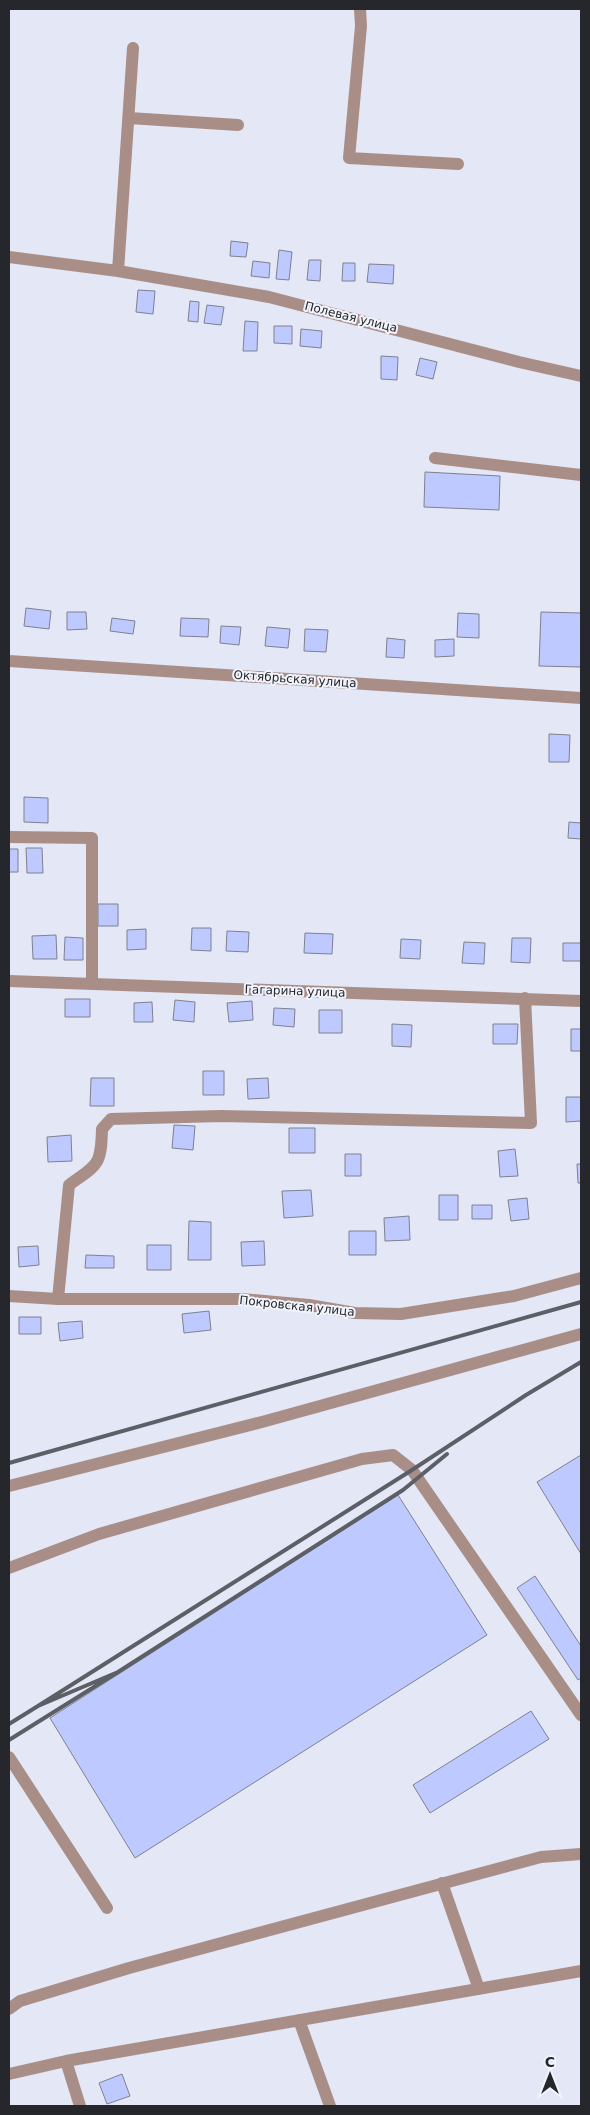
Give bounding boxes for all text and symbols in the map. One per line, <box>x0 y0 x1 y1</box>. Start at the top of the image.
street label: Полевая улица <box>303 299 399 335</box>
street label: Октябрьская улица <box>233 668 357 690</box>
street label: Гагарина улица <box>244 982 346 1000</box>
street label: Покровская улица <box>239 1293 355 1319</box>
north arrow <box>525 2050 575 2100</box>
text: С <box>545 2054 555 2070</box>

